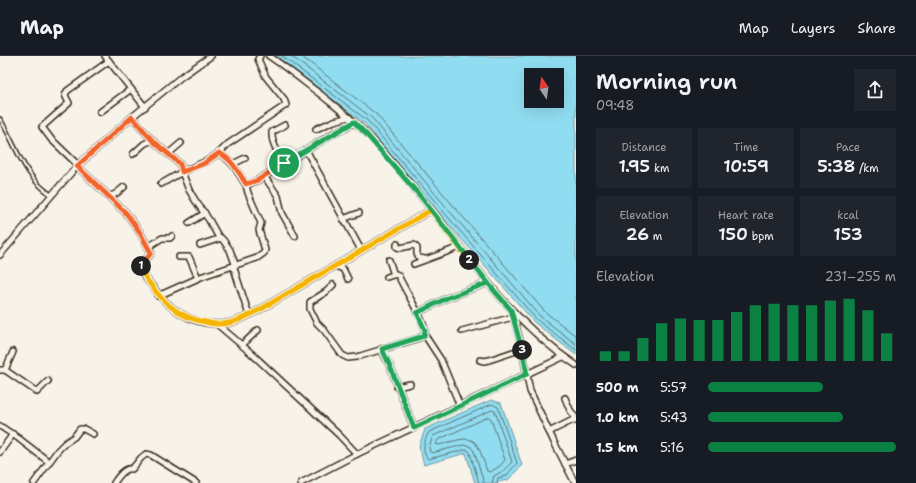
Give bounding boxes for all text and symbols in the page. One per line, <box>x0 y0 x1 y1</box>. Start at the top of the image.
text: Map <box>20 15 64 40</box>
text: Map <box>739 19 769 37</box>
text: Layers <box>791 19 835 37</box>
text: Share <box>857 19 896 37</box>
text: Morning run <box>596 67 737 96</box>
north arrow <box>524 68 564 108</box>
map controls <box>524 68 564 108</box>
button: share <box>854 69 896 111</box>
text: 09:48 <box>596 97 634 114</box>
text: Distance <box>621 140 667 155</box>
text: Time <box>733 140 759 155</box>
text: Pace <box>836 140 860 155</box>
pin <box>267 146 301 180</box>
icon: arrive <box>273 152 295 174</box>
text: 1.95 <box>619 155 650 177</box>
text: 10:59 <box>723 155 769 177</box>
text: 5:38 <box>817 155 855 177</box>
text: km <box>650 161 669 176</box>
text: /km <box>855 161 879 176</box>
text: Elevation <box>619 208 669 223</box>
text: Heart rate <box>718 208 774 223</box>
text: kcal <box>837 208 859 223</box>
text: 26 <box>626 223 649 245</box>
text: 150 <box>718 223 748 245</box>
text: 153 <box>833 223 863 245</box>
text: m <box>649 229 662 244</box>
text: bpm <box>748 229 774 244</box>
pin: 2 <box>459 250 479 270</box>
text: 2 <box>465 252 473 267</box>
pin: 1 <box>131 256 151 276</box>
text: 1 <box>138 258 144 273</box>
text: Elevation <box>596 268 654 285</box>
text: 231–255 m <box>825 268 896 285</box>
pin: 3 <box>512 340 532 360</box>
text: 3 <box>518 342 526 357</box>
text: 500 m <box>596 379 639 396</box>
text: 5:57 <box>660 379 687 396</box>
text: 1.0 km <box>596 409 638 426</box>
text: 5:43 <box>660 409 688 426</box>
text: 1.5 km <box>596 439 638 456</box>
text: 5:16 <box>660 439 684 456</box>

